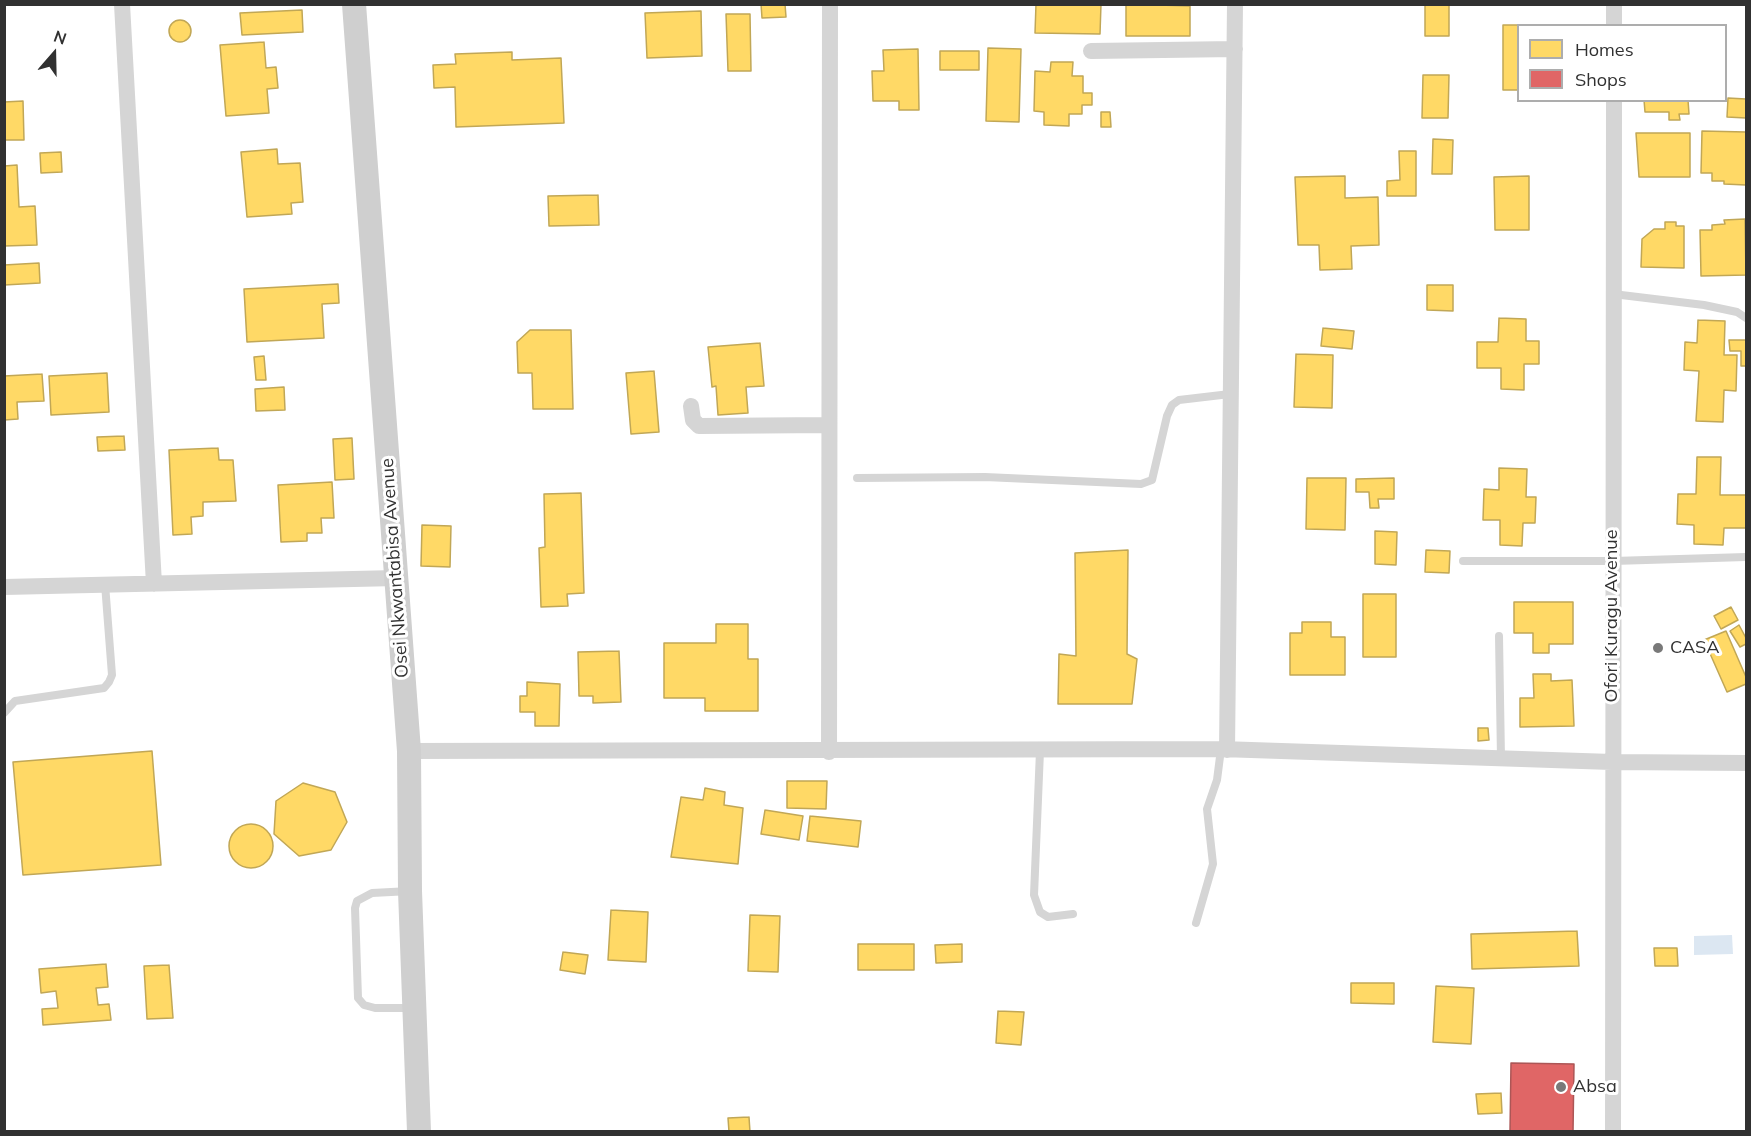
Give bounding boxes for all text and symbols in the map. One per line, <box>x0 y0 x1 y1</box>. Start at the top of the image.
north arrow <box>24 24 84 84</box>
legend <box>1517 24 1727 102</box>
text: N <box>51 26 69 49</box>
text: Homes <box>1575 38 1634 61</box>
text: Shops <box>1575 68 1627 91</box>
street label: Osei Nkwantabisa Avenue <box>377 457 413 679</box>
street label: Ofori Kuragu Avenue <box>1601 529 1623 703</box>
place label: CASA <box>1670 637 1720 659</box>
marker: CASA <box>1651 641 1665 655</box>
place label: Absa <box>1573 1076 1617 1098</box>
marker: Absa <box>1554 1080 1568 1094</box>

